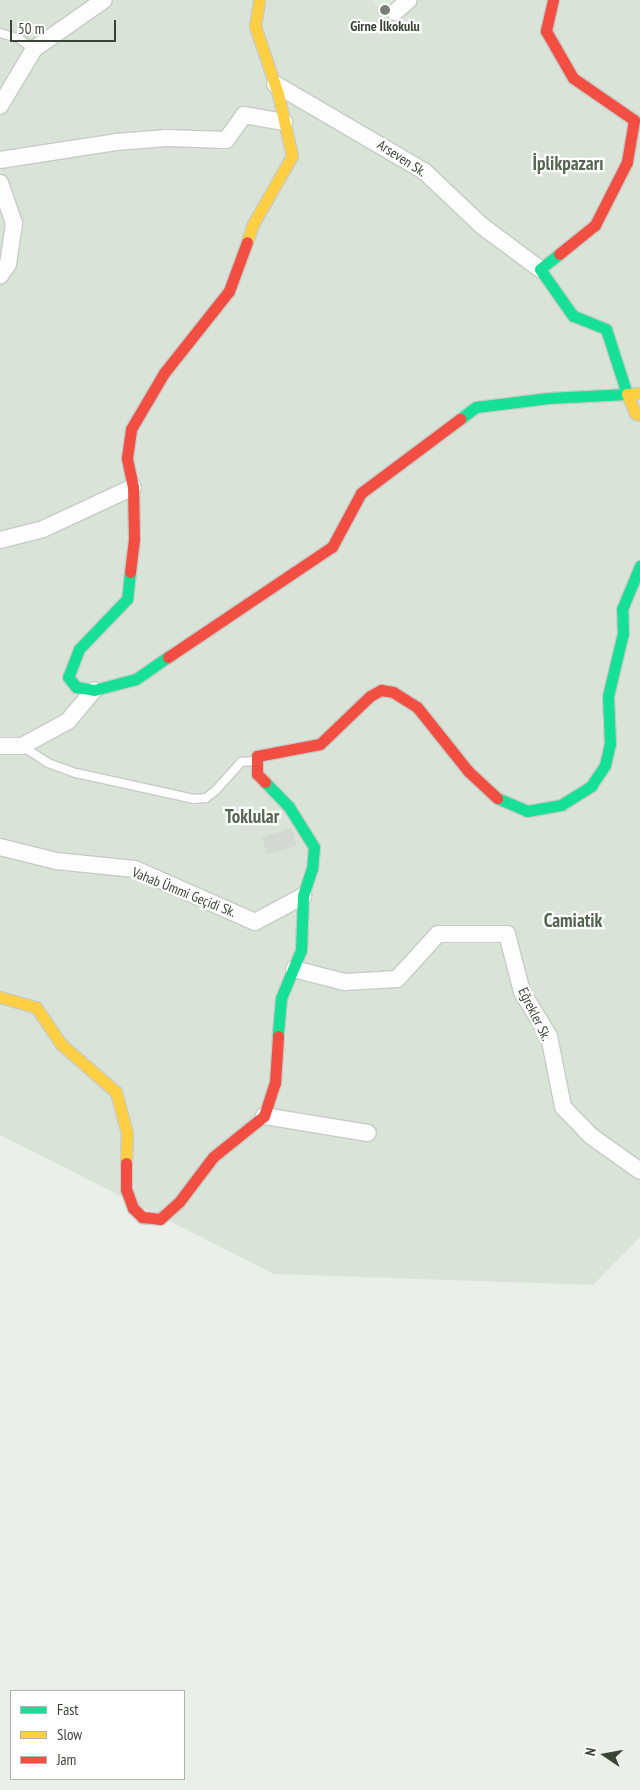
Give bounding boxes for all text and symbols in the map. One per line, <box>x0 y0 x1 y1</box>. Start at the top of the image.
marker: Girne İlkokulu <box>379 4 391 16</box>
scale bar <box>12 10 119 42</box>
place label: Girne İlkokulu <box>350 18 420 34</box>
text: 50 m <box>18 19 44 38</box>
street label: Arseven Sk. <box>374 136 430 180</box>
district label: İplikpazarı <box>532 153 604 175</box>
district label: Toklular <box>225 806 279 828</box>
street label: Vahab Ümmi Geçidi Sk. <box>130 864 238 920</box>
district label: Camiatik <box>544 910 602 932</box>
street label: Eğrekler Sk. <box>515 985 555 1043</box>
legend <box>10 1690 185 1780</box>
text: Fast <box>57 1700 78 1719</box>
text: Slow <box>57 1725 82 1744</box>
north arrow <box>580 1730 630 1780</box>
text: N <box>581 1746 600 1757</box>
text: Jam <box>57 1750 76 1769</box>

